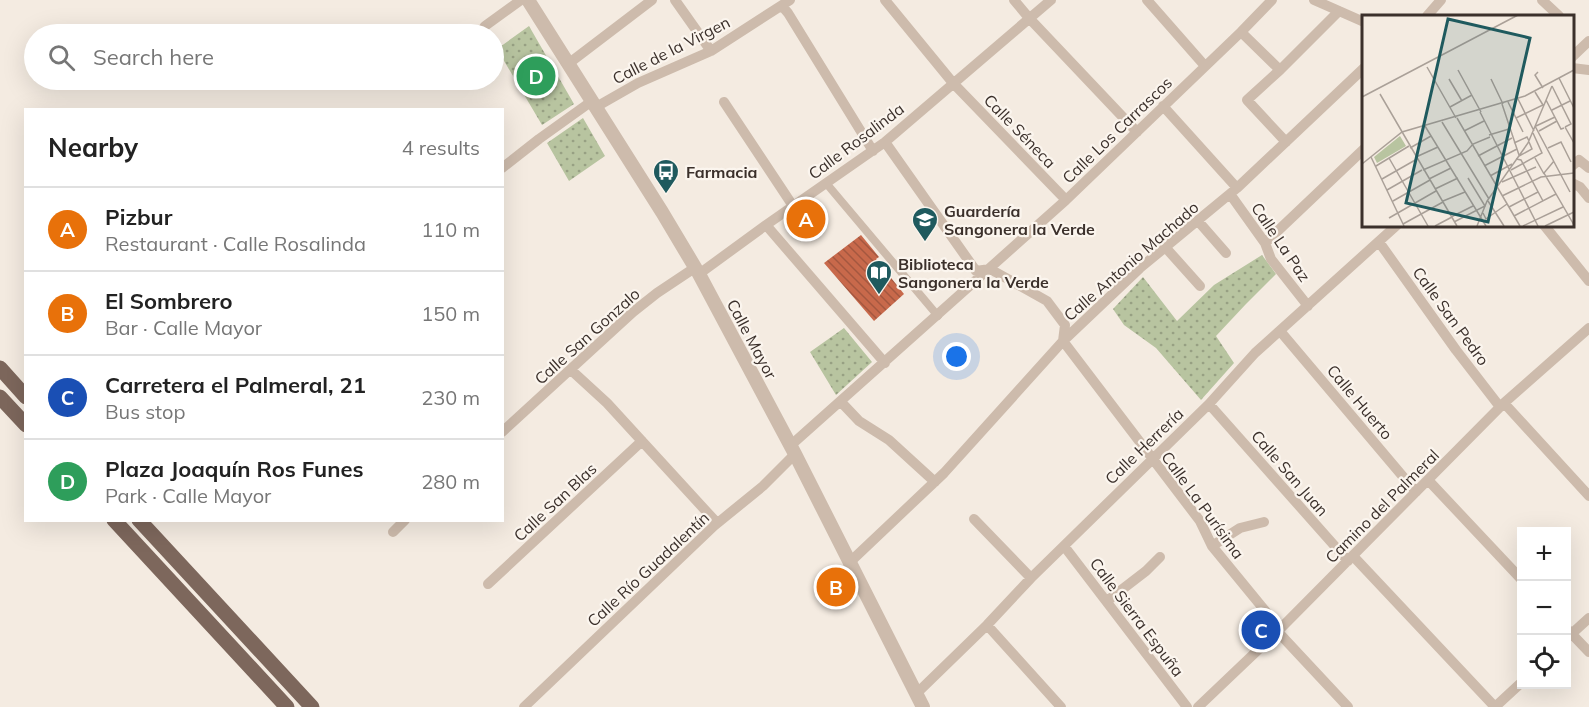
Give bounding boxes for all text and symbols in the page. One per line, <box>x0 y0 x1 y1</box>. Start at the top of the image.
street label: Calle de la Virgen <box>609 12 733 88</box>
inset map <box>1362 15 1574 226</box>
search box <box>24 24 504 90</box>
icon: search <box>45 41 78 74</box>
text: Search here <box>93 43 214 71</box>
pin: D <box>516 54 556 98</box>
street label: Calle Los Carrascos <box>1058 72 1176 188</box>
street label: Calle Séneca <box>980 90 1060 172</box>
street label: Calle Rosalinda <box>804 99 908 183</box>
text: Nearby <box>48 131 138 164</box>
text: 4 results <box>402 135 480 160</box>
bus stop icon: Farmacia <box>651 157 681 195</box>
place label: Farmacia <box>686 162 758 182</box>
pin: A <box>786 196 826 242</box>
street label: Calle Antonio Machado <box>1060 197 1202 325</box>
street label: Calle La Paz <box>1247 199 1315 285</box>
place label: Guardería Sangonera la Verde <box>944 201 1095 239</box>
text: Pizbur <box>105 203 172 231</box>
school or university icon: Guardería Sangonera la Verde <box>910 205 940 243</box>
text: A <box>60 217 75 242</box>
text: 110 m <box>421 217 480 242</box>
text: Restaurant · Calle Rosalinda <box>105 231 366 256</box>
place label: Biblioteca Sangonera la Verde <box>898 254 1049 292</box>
library icon: Biblioteca Sangonera la Verde <box>864 258 894 296</box>
street label: Calle San Pedro <box>1408 263 1494 369</box>
street label: Calle San Gonzalo <box>530 283 644 389</box>
text: El Sombrero <box>105 287 233 315</box>
street label: Calle Mayor <box>723 296 781 382</box>
text: B <box>61 301 74 326</box>
text: 150 m <box>421 301 480 326</box>
text: Bar · Calle Mayor <box>105 315 262 340</box>
your location <box>942 342 971 371</box>
street label: Calle Huerto <box>1323 360 1397 444</box>
text: Carretera el Palmeral, 21 <box>105 371 366 399</box>
text: C <box>61 385 74 410</box>
text: 230 m <box>421 385 480 410</box>
text: Bus stop <box>105 399 185 424</box>
street label: Calle Herrería <box>1101 404 1187 488</box>
street label: Calle San Juan <box>1247 426 1333 520</box>
street label: Camino del Palmeral <box>1321 445 1443 567</box>
street label: Calle La Purísima <box>1157 447 1249 563</box>
text: Plaza Joaquín Ros Funes <box>105 455 364 483</box>
street label: Calle San Blas <box>509 458 601 546</box>
text: D <box>60 469 75 494</box>
text: 280 m <box>421 469 480 494</box>
text: Park · Calle Mayor <box>105 483 271 508</box>
street label: Calle Río Guadalentín <box>583 507 713 631</box>
map controls <box>1517 527 1571 689</box>
button: + <box>1517 527 1571 581</box>
street label: Calle Sierra Espuña <box>1086 554 1188 680</box>
pin: B <box>816 564 856 610</box>
button: − <box>1517 581 1571 635</box>
pin: C <box>1242 608 1280 652</box>
button: locate <box>1517 635 1571 689</box>

